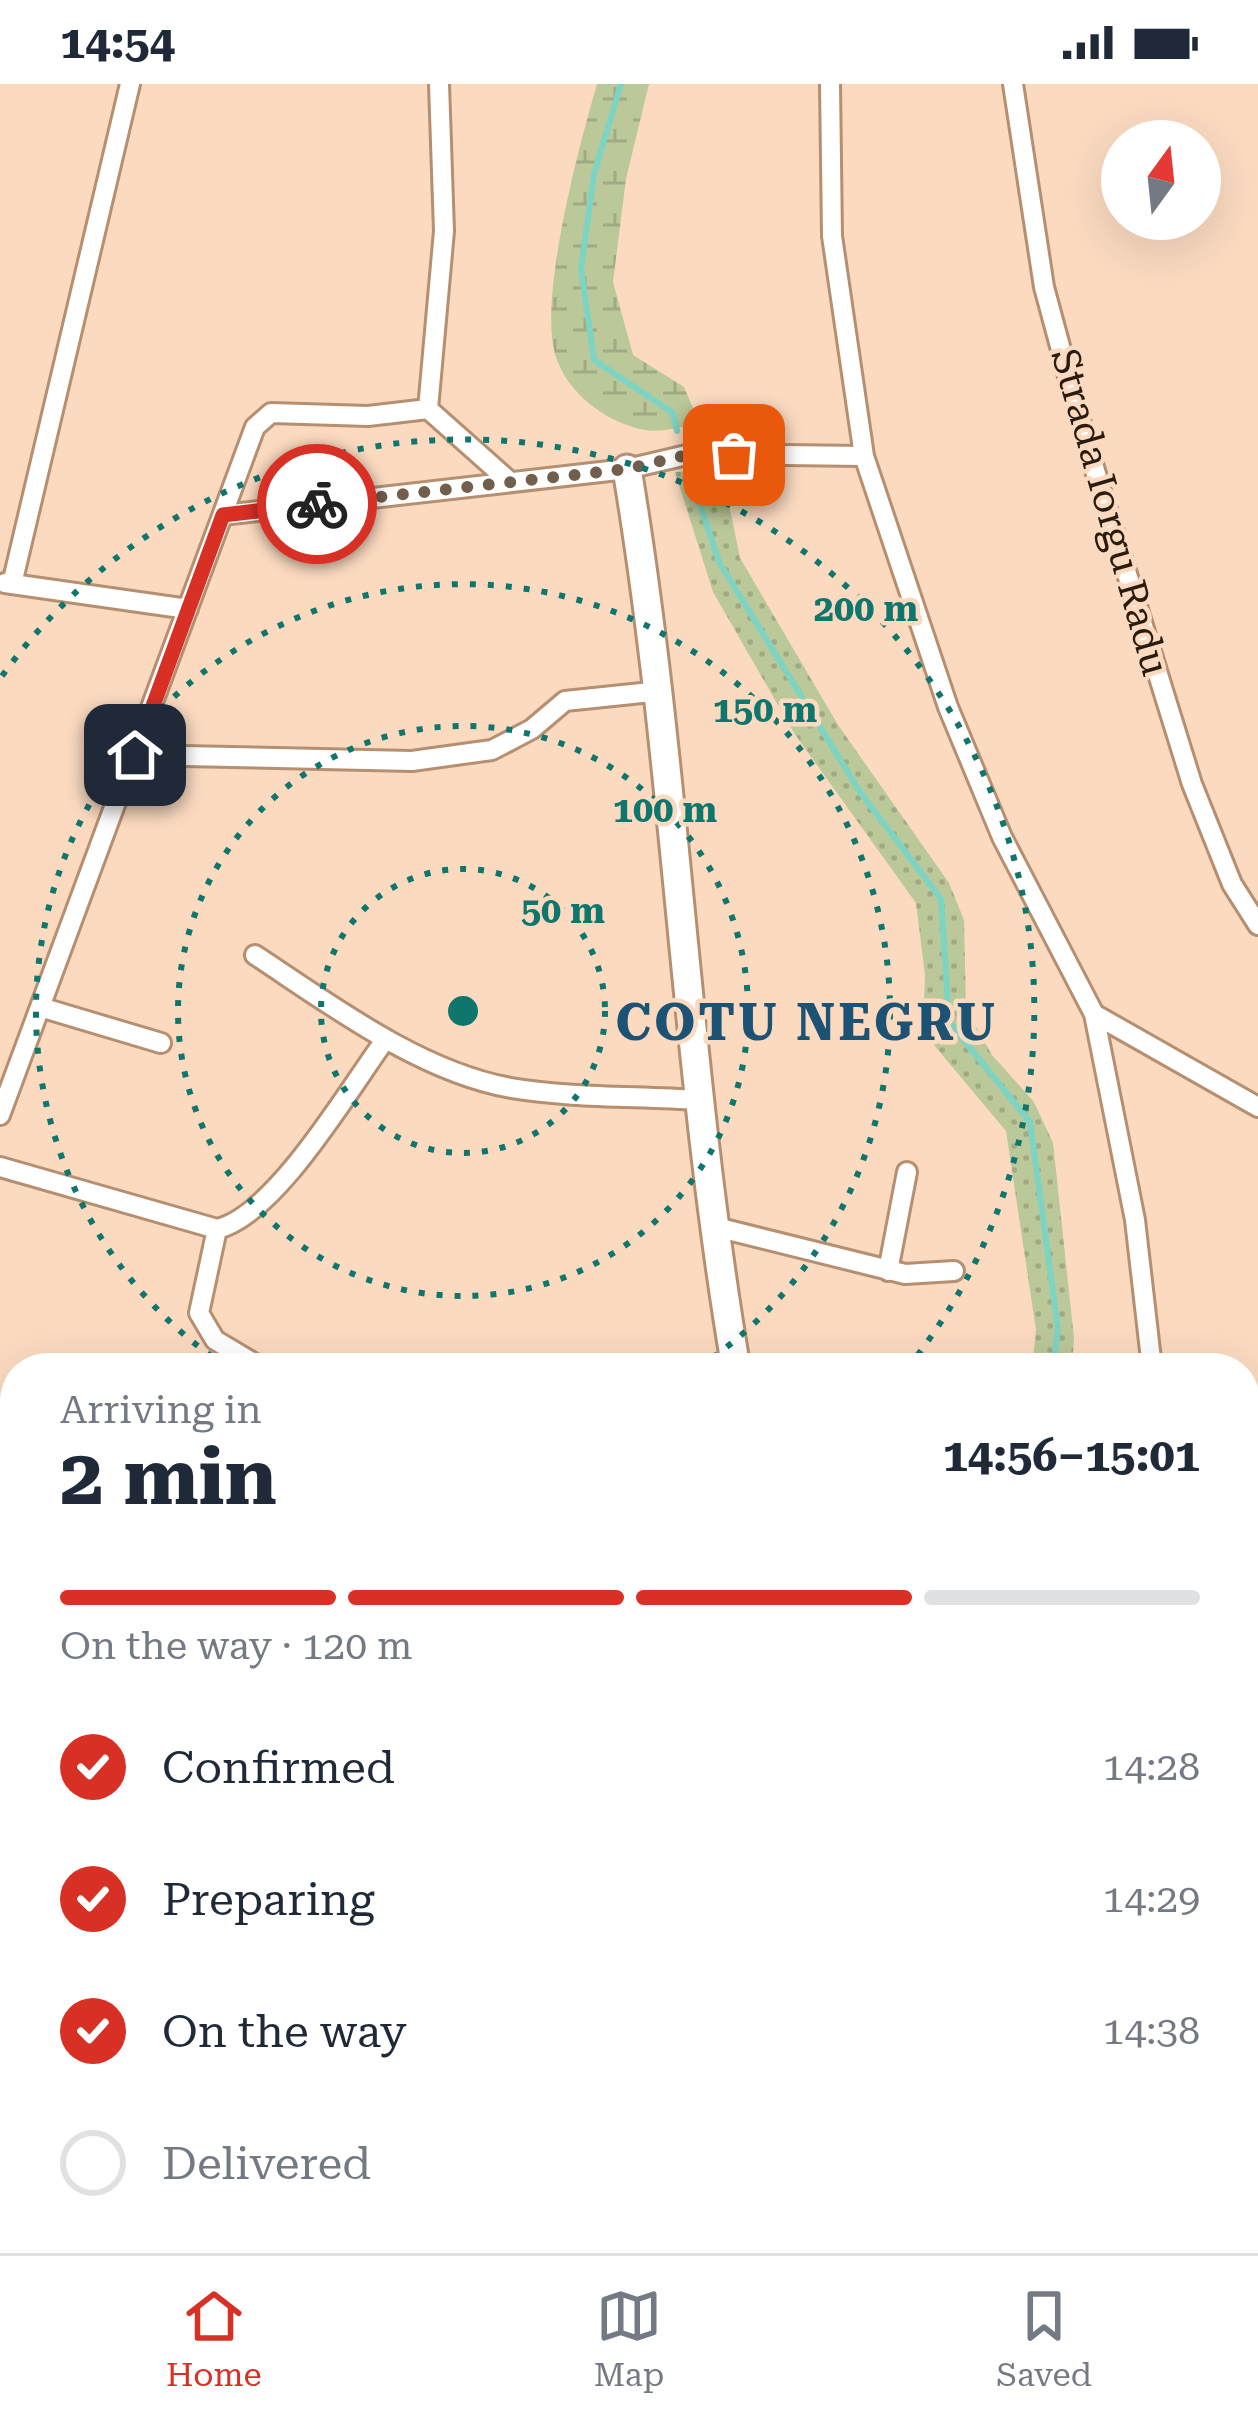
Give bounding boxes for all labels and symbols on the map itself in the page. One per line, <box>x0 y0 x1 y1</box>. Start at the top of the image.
north arrow <box>1101 120 1221 240</box>
street label: Strada Iorgu Radu <box>1041 343 1179 681</box>
pin <box>683 404 785 506</box>
courier <box>257 444 377 564</box>
text: 200 m <box>814 588 918 630</box>
text: 150 m <box>713 689 817 731</box>
pin <box>84 704 186 806</box>
text: 100 m <box>613 789 717 831</box>
text: 50 m <box>521 890 605 932</box>
centre of rings <box>442 990 484 1032</box>
district label: COTU NEGRU <box>615 993 999 1052</box>

